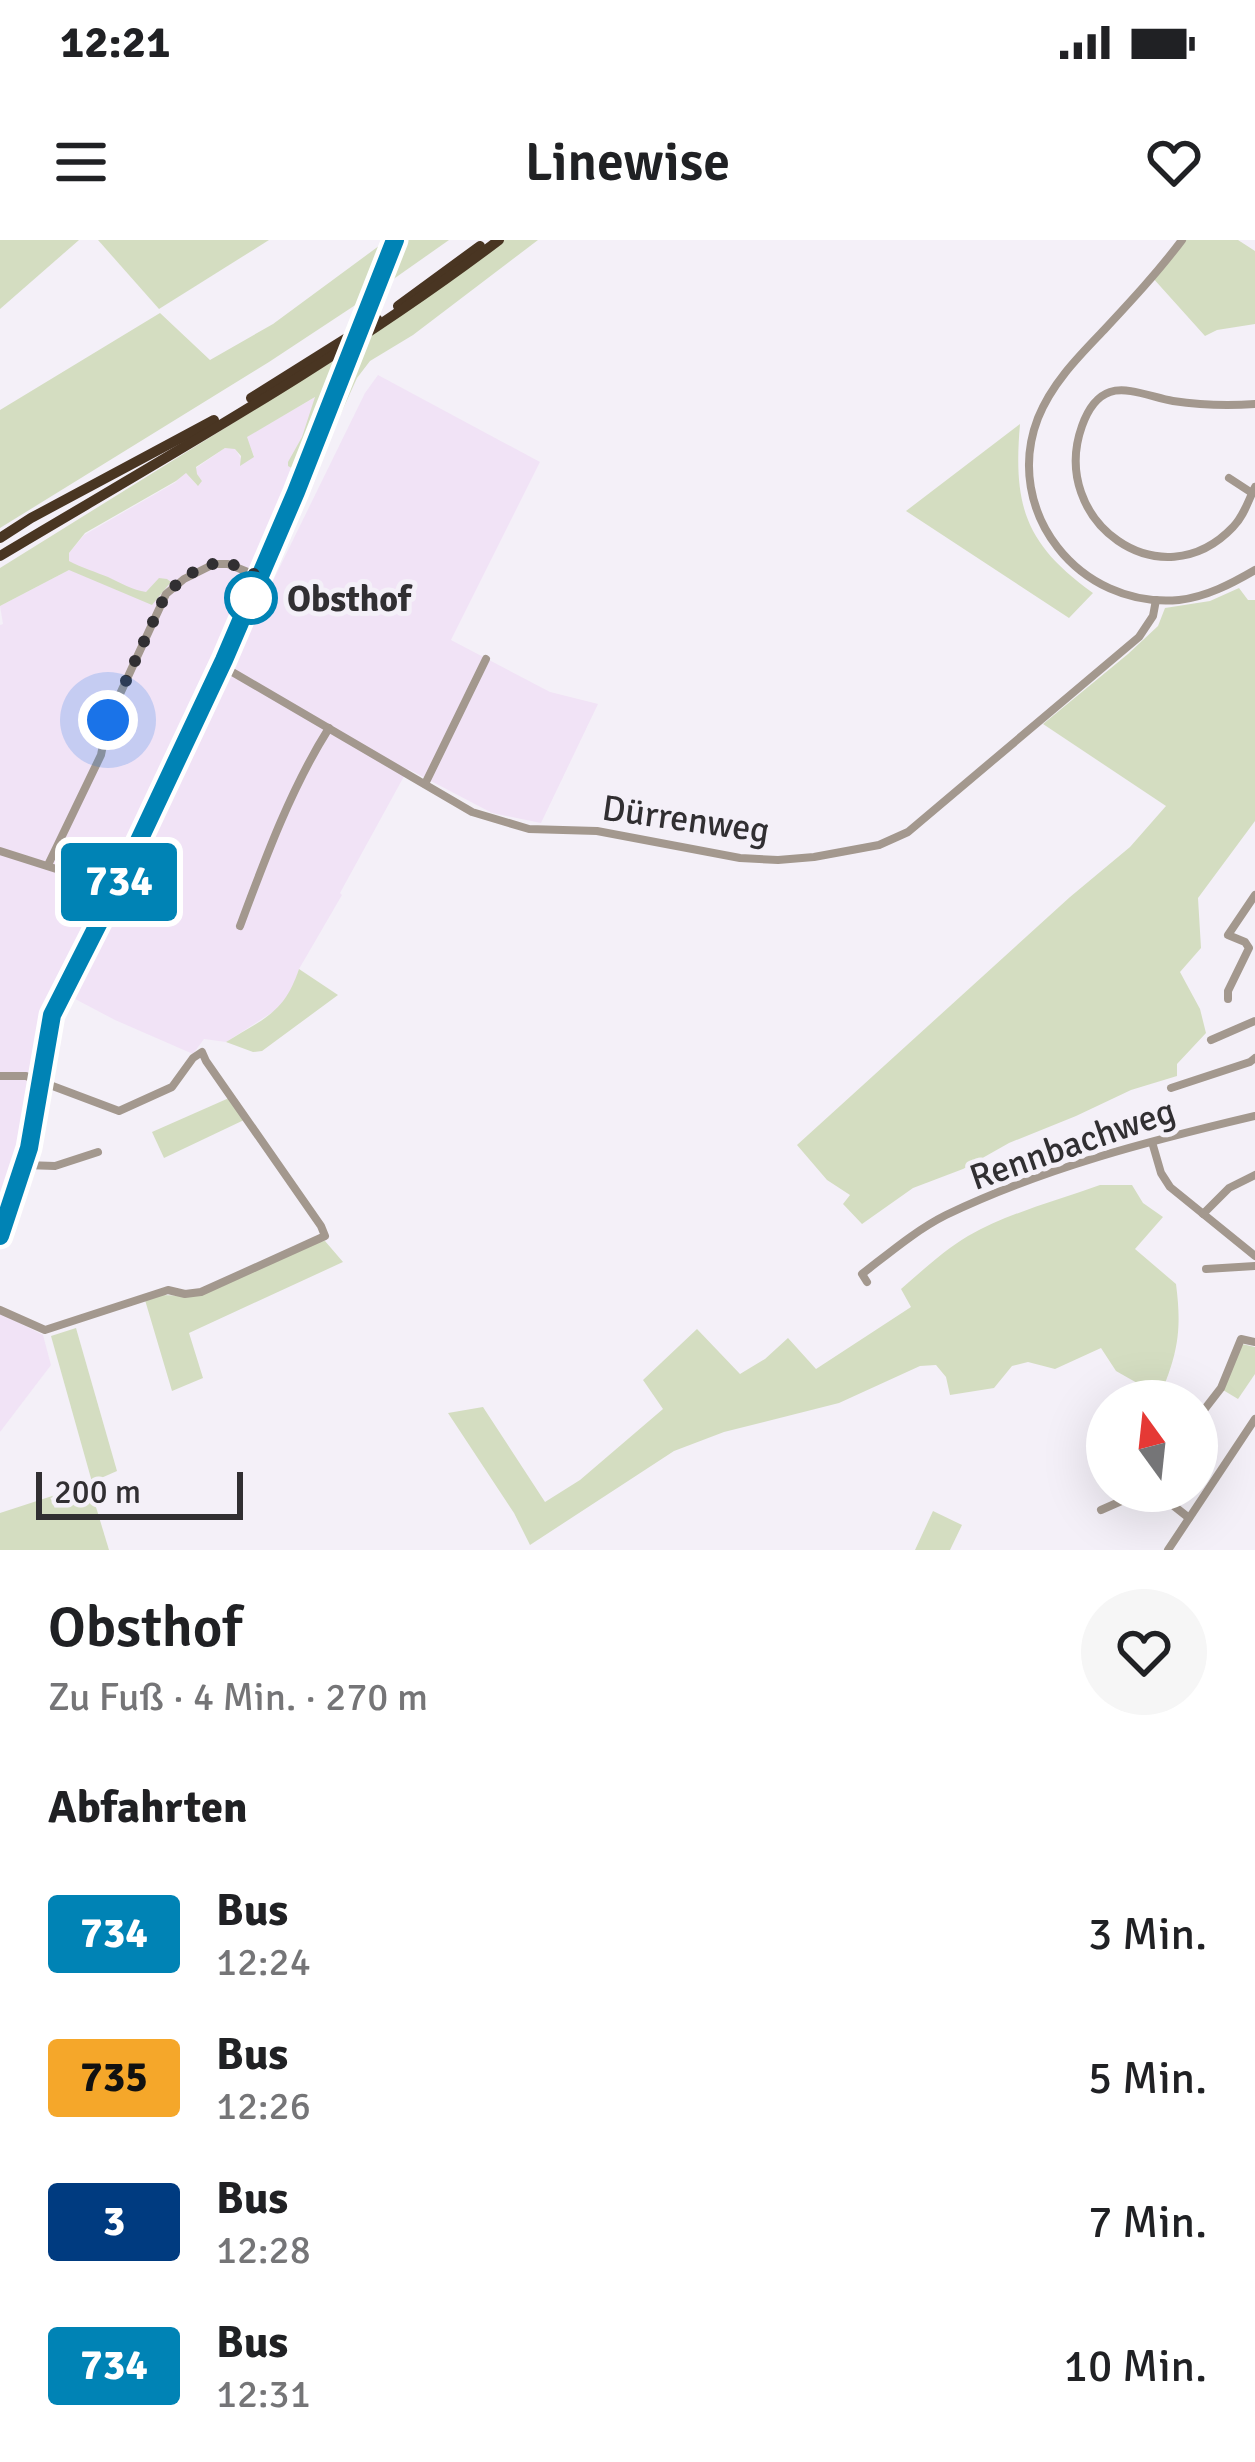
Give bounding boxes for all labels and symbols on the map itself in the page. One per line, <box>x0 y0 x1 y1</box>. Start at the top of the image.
marker: Obsthof <box>226 573 276 623</box>
place label: Obsthof <box>287 577 413 622</box>
your location <box>78 690 138 750</box>
street label: Dürrenweg <box>599 785 772 853</box>
line badge: 734 <box>50 843 188 921</box>
street label: Rennbachweg <box>964 1088 1181 1201</box>
north arrow <box>1086 1380 1218 1512</box>
scale bar <box>36 1466 243 1519</box>

